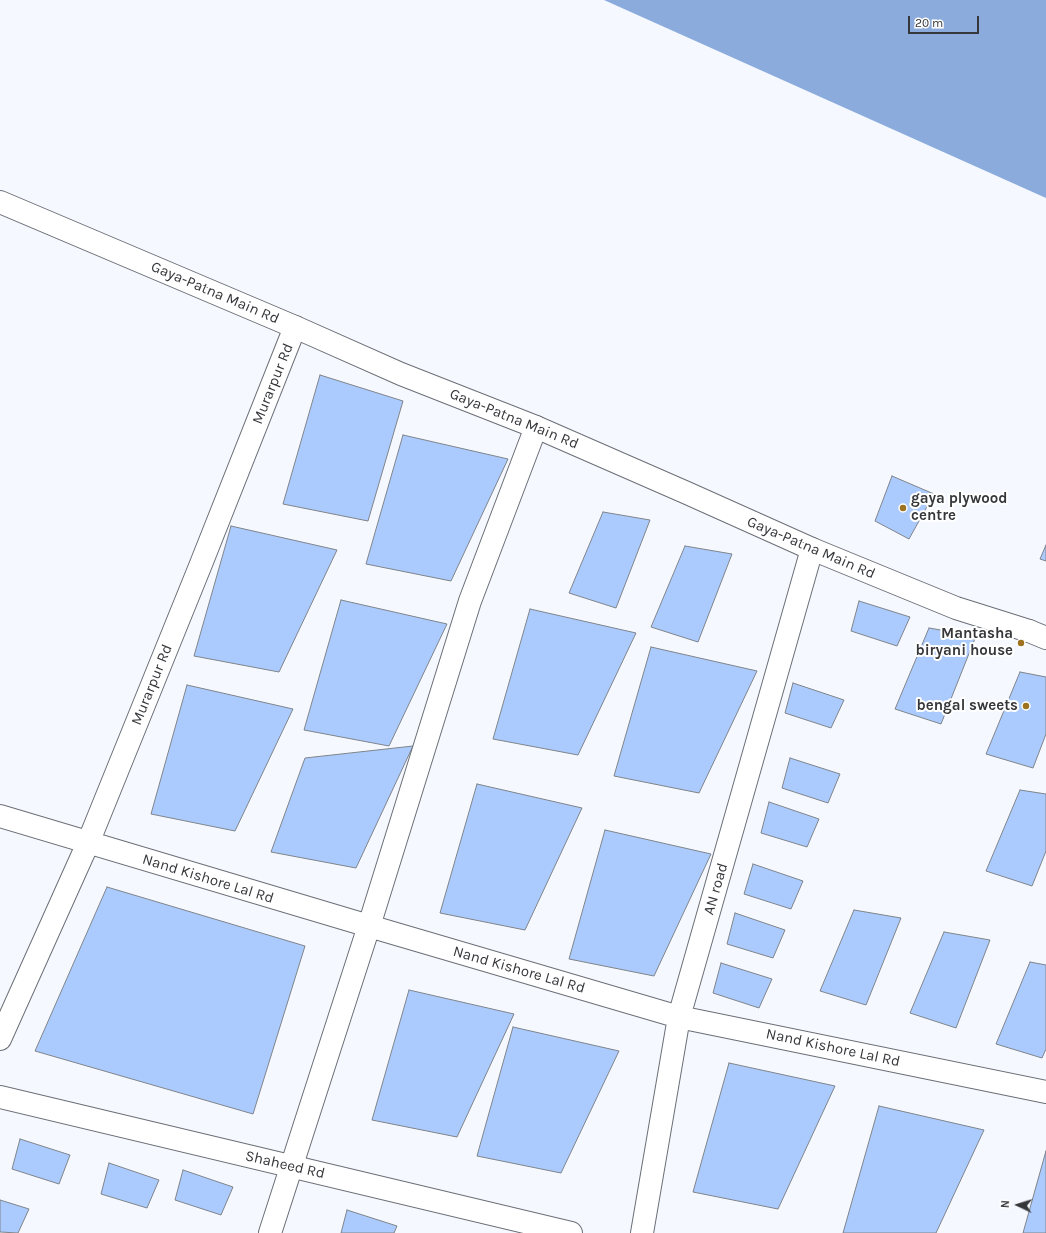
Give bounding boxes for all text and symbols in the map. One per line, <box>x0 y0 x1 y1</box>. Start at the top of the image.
scale bar <box>910 8 981 34</box>
text: 20 m <box>915 16 943 30</box>
street label: Gaya-Patna Main Rd <box>148 258 282 328</box>
street label: Murarpur Rd <box>249 341 297 427</box>
street label: Gaya-Patna Main Rd <box>447 385 581 453</box>
place label: gaya plywood centre <box>911 490 1007 525</box>
marker: gaya plywood centre <box>898 503 908 513</box>
street label: Gaya-Patna Main Rd <box>744 513 878 583</box>
place label: Mantasha biryani house <box>915 625 1013 660</box>
marker: Mantasha biryani house <box>1016 638 1026 648</box>
street label: Murarpur Rd <box>128 642 176 728</box>
place label: bengal sweets <box>917 697 1018 715</box>
marker: bengal sweets <box>1021 701 1031 711</box>
street label: Nand Kishore Lal Rd <box>140 850 276 908</box>
street label: AN road <box>700 861 732 917</box>
street label: Nand Kishore Lal Rd <box>451 943 587 997</box>
street label: Nand Kishore Lal Rd <box>764 1025 902 1071</box>
street label: Shaheed Rd <box>243 1147 327 1183</box>
north arrow <box>998 1185 1038 1225</box>
text: N <box>999 1200 1012 1209</box>

